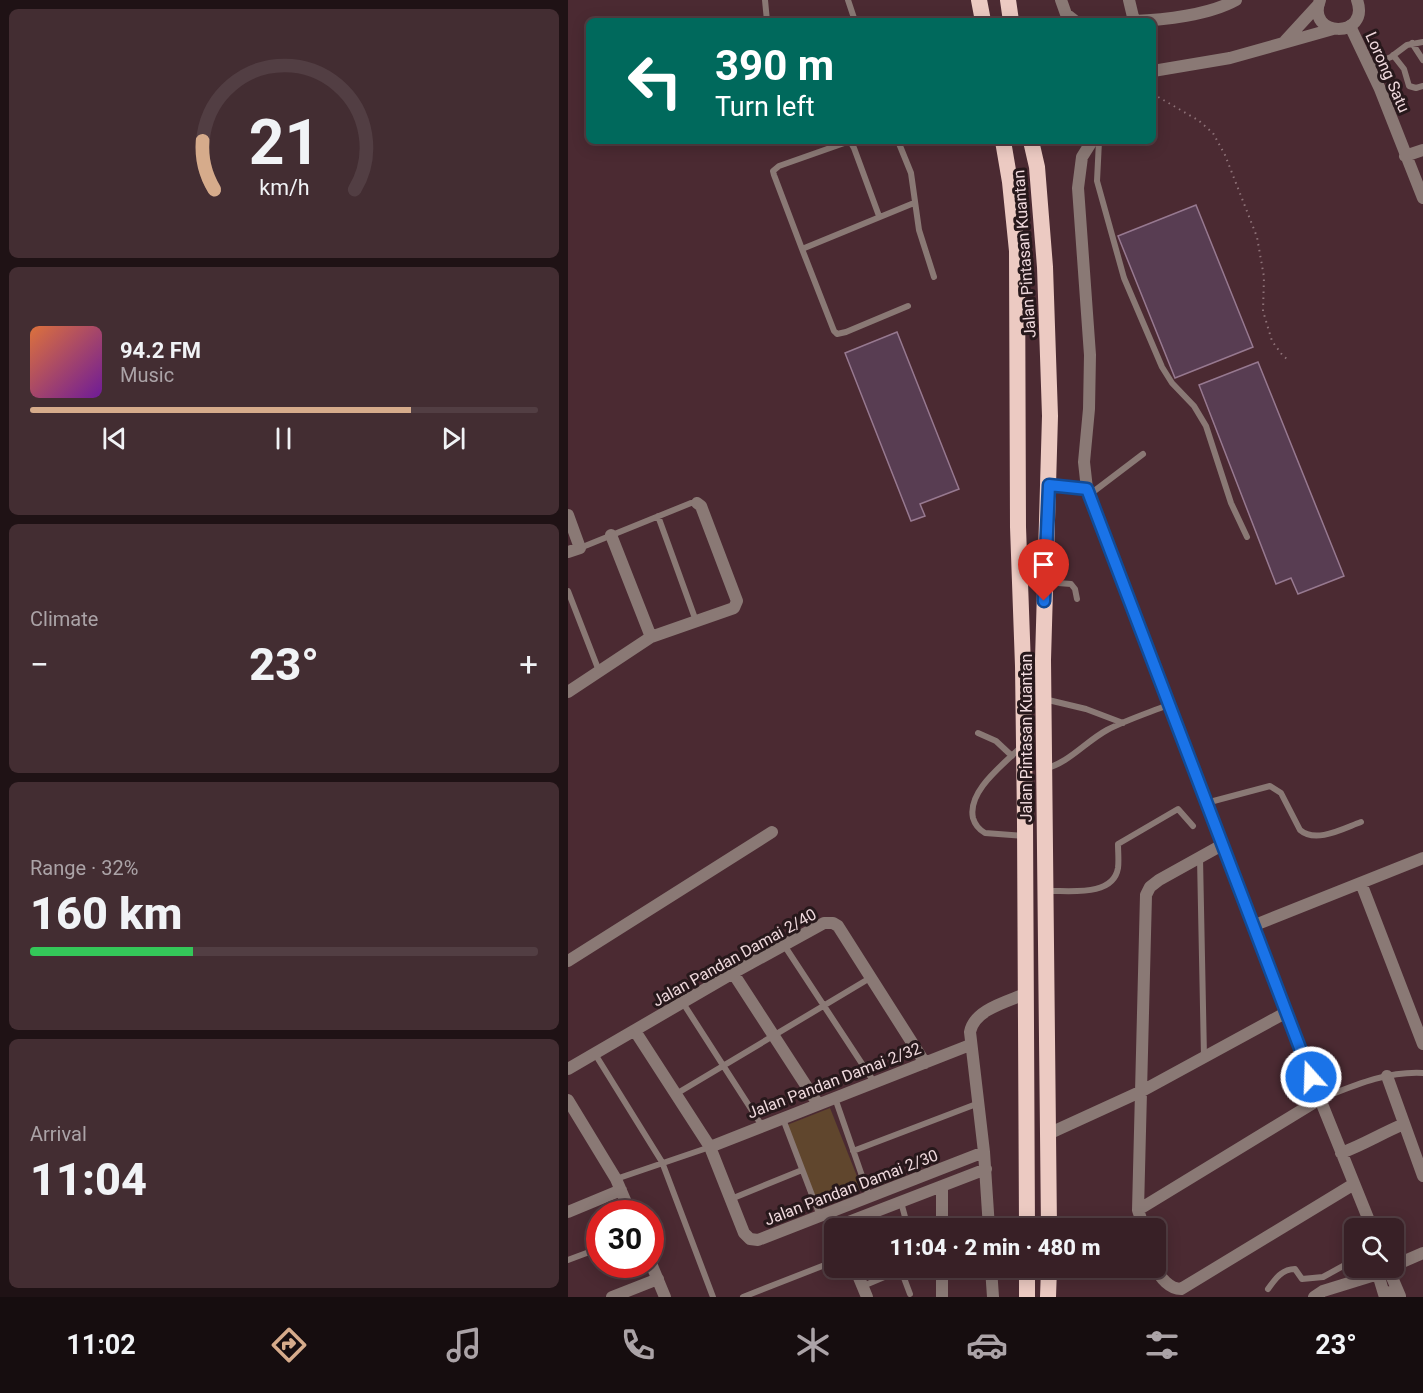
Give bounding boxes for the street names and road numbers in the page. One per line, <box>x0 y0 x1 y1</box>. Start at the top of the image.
street label: Lorong Satu <box>1361 29 1414 115</box>
street label: Jalan Pintasan Kuantan <box>1009 169 1040 339</box>
street label: Jalan Pintasan Kuantan <box>1017 654 1036 822</box>
street label: Jalan Pandan Damai 2/40 <box>649 904 819 1010</box>
street label: Jalan Pandan Damai 2/32 <box>745 1039 924 1122</box>
street label: Jalan Pandan Damai 2/30 <box>762 1146 941 1229</box>

